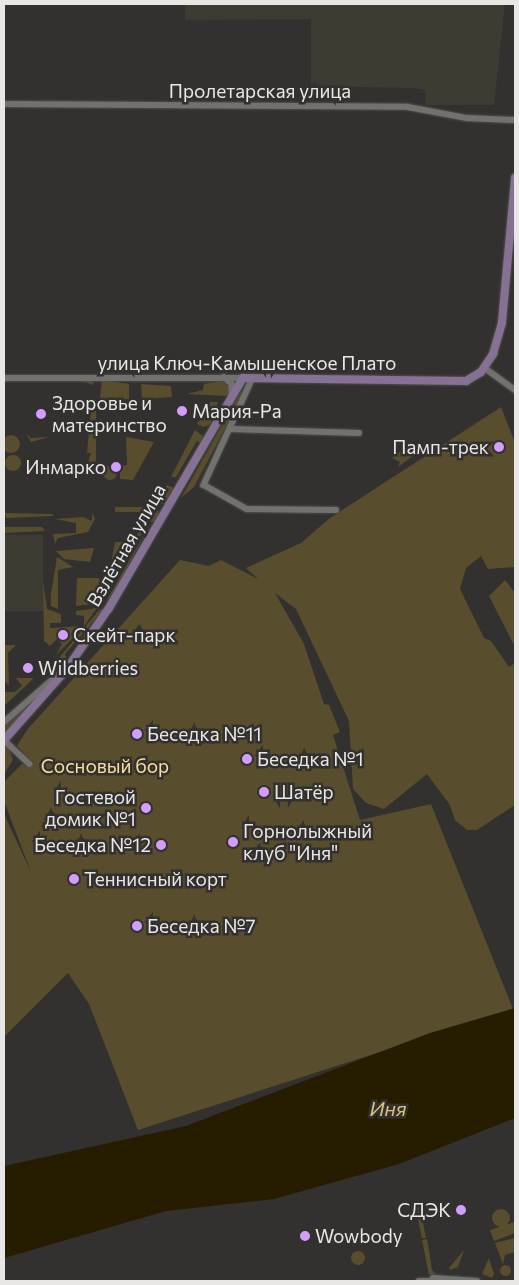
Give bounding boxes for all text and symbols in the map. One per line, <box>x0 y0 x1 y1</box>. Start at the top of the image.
street label: Пролетарская улица <box>169 80 351 102</box>
street label: улица Ключ-Камышенское Плато <box>98 352 396 374</box>
place label: Здоровье и материнство <box>52 392 167 436</box>
place label: Мария-Ра <box>192 400 282 422</box>
marker: Мария-Ра <box>176 405 188 417</box>
marker: Здоровье и материнство <box>34 407 48 421</box>
place label: Памп-трек <box>392 436 489 458</box>
marker: Памп-трек <box>493 441 505 453</box>
place label: Инмарко <box>25 456 106 478</box>
marker: Инмарко <box>110 461 122 473</box>
street label: Взлётная улица <box>82 480 170 610</box>
place label: Скейт-парк <box>73 624 176 646</box>
marker: Скейт-парк <box>57 629 69 641</box>
place label: Wildberries <box>38 657 138 679</box>
marker: Wildberries <box>22 662 34 674</box>
place label: Беседка №11 <box>147 723 262 745</box>
marker: Беседка №11 <box>131 728 143 740</box>
place label: Беседка №1 <box>257 748 364 770</box>
marker: Беседка №1 <box>241 753 253 765</box>
park label: Сосновый бор <box>41 755 169 777</box>
place label: Шатёр <box>274 781 334 803</box>
place label: Гостевой домик №1 <box>45 786 136 830</box>
marker: Шатёр <box>258 786 270 798</box>
marker: Гостевой домик №1 <box>140 802 152 814</box>
place label: Горнолыжный клуб "Иня" <box>243 820 372 864</box>
place label: Беседка №12 <box>34 834 151 856</box>
marker: Горнолыжный клуб "Иня" <box>227 836 239 848</box>
marker: Беседка №12 <box>155 839 167 851</box>
place label: Теннисный корт <box>84 868 227 890</box>
marker: Теннисный корт <box>68 873 80 885</box>
place label: Беседка №7 <box>147 915 255 937</box>
marker: Беседка №7 <box>131 920 143 932</box>
water label: Иня <box>370 1096 406 1120</box>
place label: СДЭК <box>397 1199 451 1221</box>
marker: СДЭК <box>455 1204 467 1216</box>
place label: Wowbody <box>315 1225 403 1247</box>
marker: Wowbody <box>299 1230 311 1242</box>

